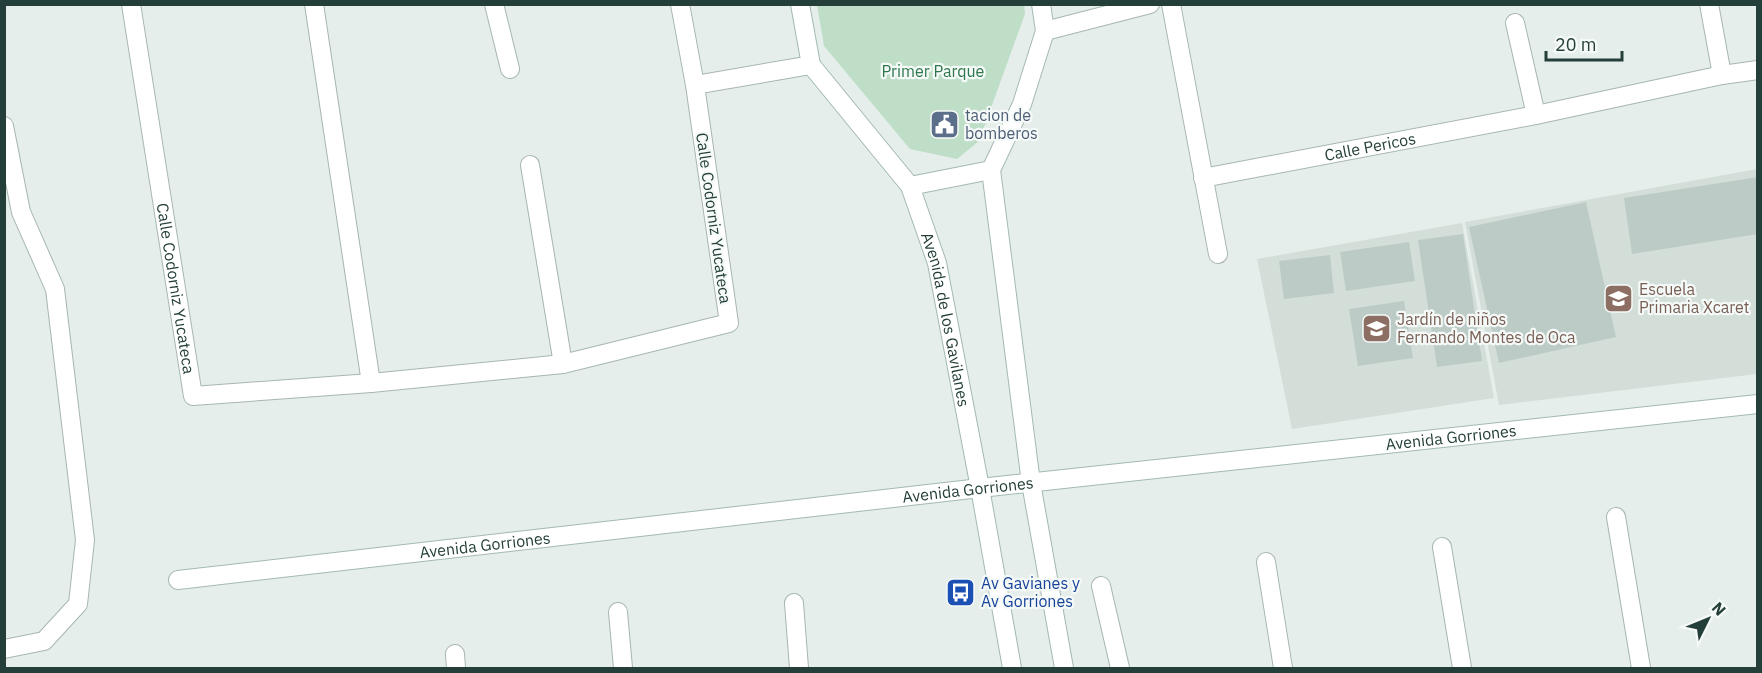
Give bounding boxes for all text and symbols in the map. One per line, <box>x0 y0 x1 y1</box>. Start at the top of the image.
scale bar <box>1546 24 1622 62</box>
text: 20 m <box>1555 33 1597 56</box>
park label: Primer Parque <box>882 61 985 81</box>
place label: tacion de bomberos <box>965 105 1038 143</box>
public building icon: tacion de bomberos <box>928 108 960 140</box>
street label: Calle Pericos <box>1323 128 1417 165</box>
street label: Calle Codorniz Yucateca <box>692 131 736 305</box>
street label: Calle Codorniz Yucateca <box>153 202 199 376</box>
street label: Avenida de los Gavilanes <box>917 230 974 408</box>
place label: Escuela Primaria Xcaret <box>1639 279 1749 317</box>
school or university icon: Escuela Primaria Xcaret <box>1602 282 1634 314</box>
place label: Jardín de niños Fernando Montes de Oca <box>1397 309 1576 347</box>
school or university icon: Jardín de niños Fernando Montes de Oca <box>1360 312 1392 344</box>
street label: Avenida Gorriones <box>1384 420 1518 454</box>
street label: Avenida Gorriones <box>901 472 1034 507</box>
street label: Avenida Gorriones <box>418 527 552 562</box>
place label: Av Gavianes y Av Gorriones <box>981 573 1080 611</box>
bus stop icon: Av Gavianes y Av Gorriones <box>944 576 976 608</box>
north arrow <box>1678 589 1738 649</box>
text: N <box>1708 598 1730 620</box>

